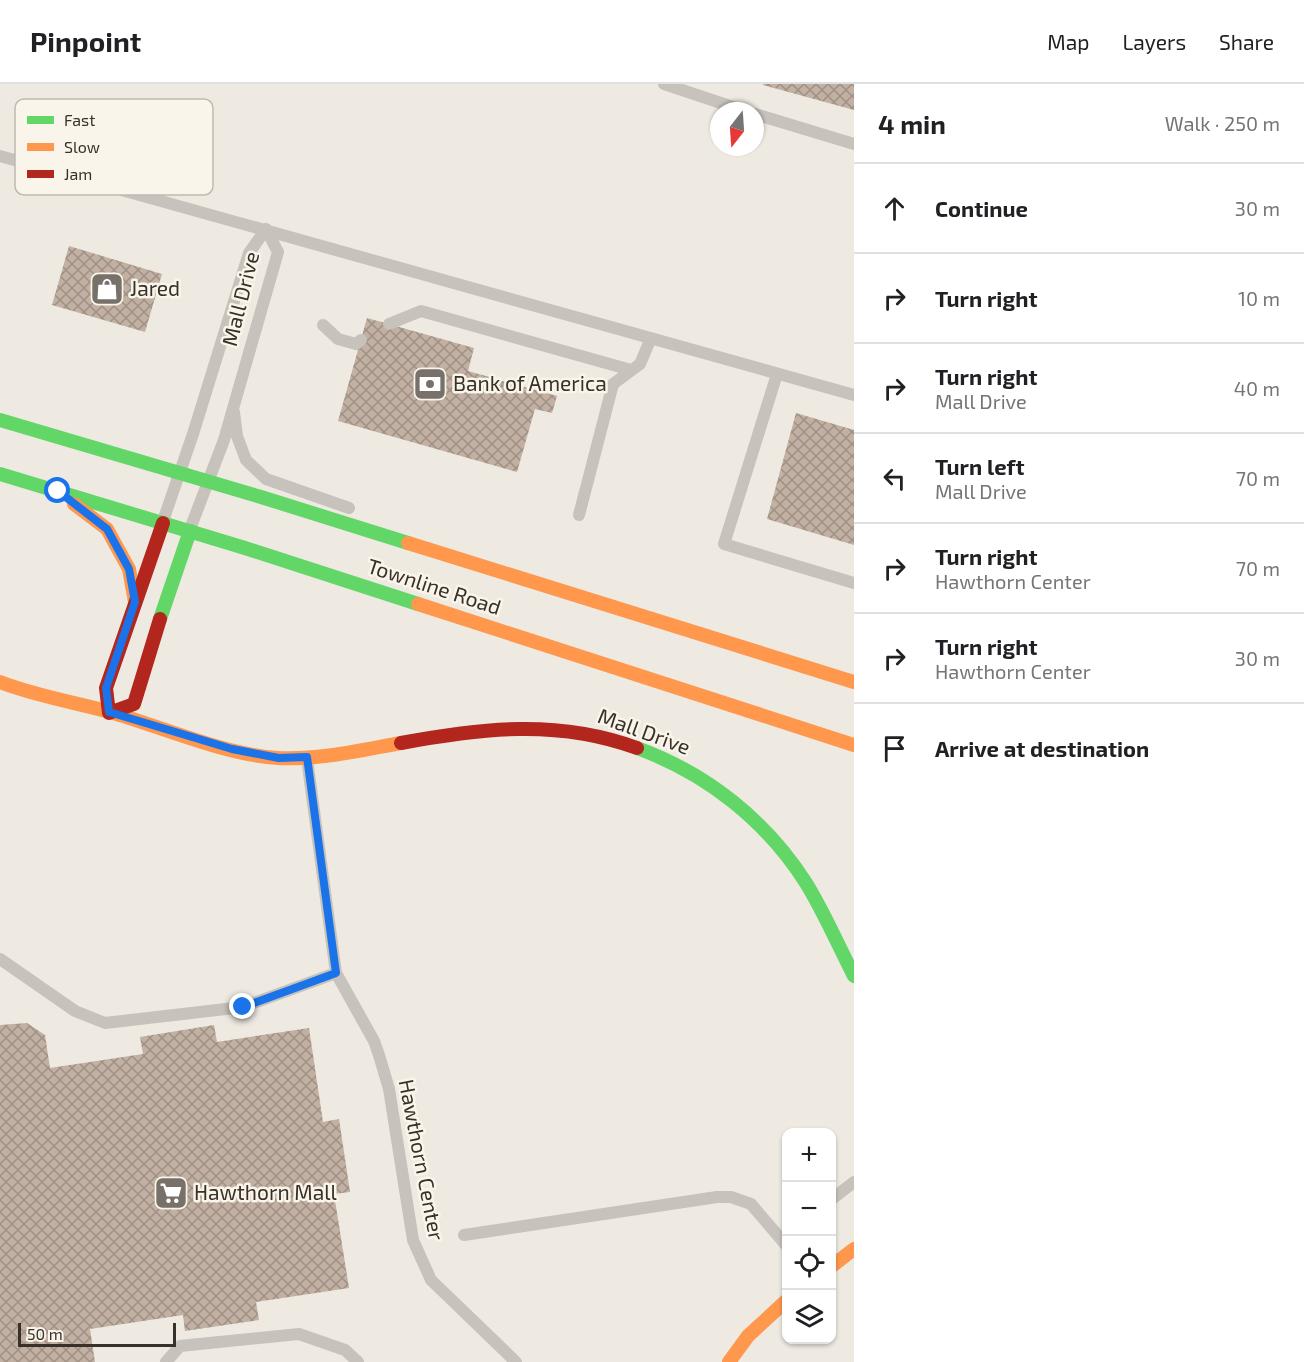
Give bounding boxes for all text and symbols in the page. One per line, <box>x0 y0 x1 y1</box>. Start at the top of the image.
text: Pinpoint <box>30 24 141 58</box>
text: Map <box>1047 29 1089 54</box>
text: Layers <box>1122 29 1186 54</box>
text: Share <box>1219 29 1274 54</box>
legend <box>15 99 213 195</box>
north arrow <box>710 102 764 156</box>
text: 4 min <box>878 108 946 139</box>
text: Fast <box>64 110 95 129</box>
text: Walk · 250 m <box>1165 111 1280 135</box>
text: Slow <box>64 137 100 156</box>
text: Jam <box>64 164 92 183</box>
icon: ahead <box>878 192 911 225</box>
text: Continue <box>935 195 1028 221</box>
text: 30 m <box>1235 196 1280 220</box>
street label: Mall Drive <box>216 249 263 348</box>
shop icon: Jared <box>89 271 125 307</box>
place label: Jared <box>130 275 180 300</box>
icon: right <box>878 282 911 315</box>
text: Turn right <box>935 285 1037 311</box>
text: 10 m <box>1238 286 1280 310</box>
text: Turn right <box>935 363 1037 389</box>
bank icon: Bank of America <box>412 366 448 402</box>
place label: Bank of America <box>453 370 607 395</box>
icon: right <box>878 372 911 405</box>
text: 40 m <box>1234 376 1280 400</box>
text: Mall Drive <box>935 389 1027 413</box>
text: Turn left <box>935 453 1024 479</box>
icon: left <box>878 462 911 495</box>
text: 70 m <box>1236 466 1280 490</box>
route start <box>44 477 70 503</box>
text: Mall Drive <box>935 479 1027 503</box>
text: Turn right <box>935 543 1037 569</box>
street label: Townline Road <box>364 552 505 619</box>
icon: right <box>878 552 911 585</box>
text: 70 m <box>1236 556 1280 580</box>
text: Hawthorn Center <box>935 569 1091 593</box>
text: Turn right <box>935 633 1037 659</box>
icon: right <box>878 642 911 675</box>
text: 30 m <box>1235 646 1280 670</box>
text: Hawthorn Center <box>935 659 1091 683</box>
street label: Mall Drive <box>595 702 694 759</box>
icon: arrive <box>878 732 911 765</box>
text: Arrive at destination <box>935 735 1149 761</box>
route end <box>229 993 255 1019</box>
street label: Hawthorn Center <box>395 1077 450 1243</box>
map controls <box>782 1128 836 1344</box>
button: + <box>782 1128 836 1182</box>
supermarket icon: Hawthorn Mall <box>153 1175 189 1211</box>
place label: Hawthorn Mall <box>194 1179 337 1204</box>
button: − <box>782 1182 836 1236</box>
button: locate <box>782 1236 836 1290</box>
button: layers <box>782 1290 836 1344</box>
scale bar <box>18 1320 176 1348</box>
text: 50 m <box>27 1324 63 1343</box>

